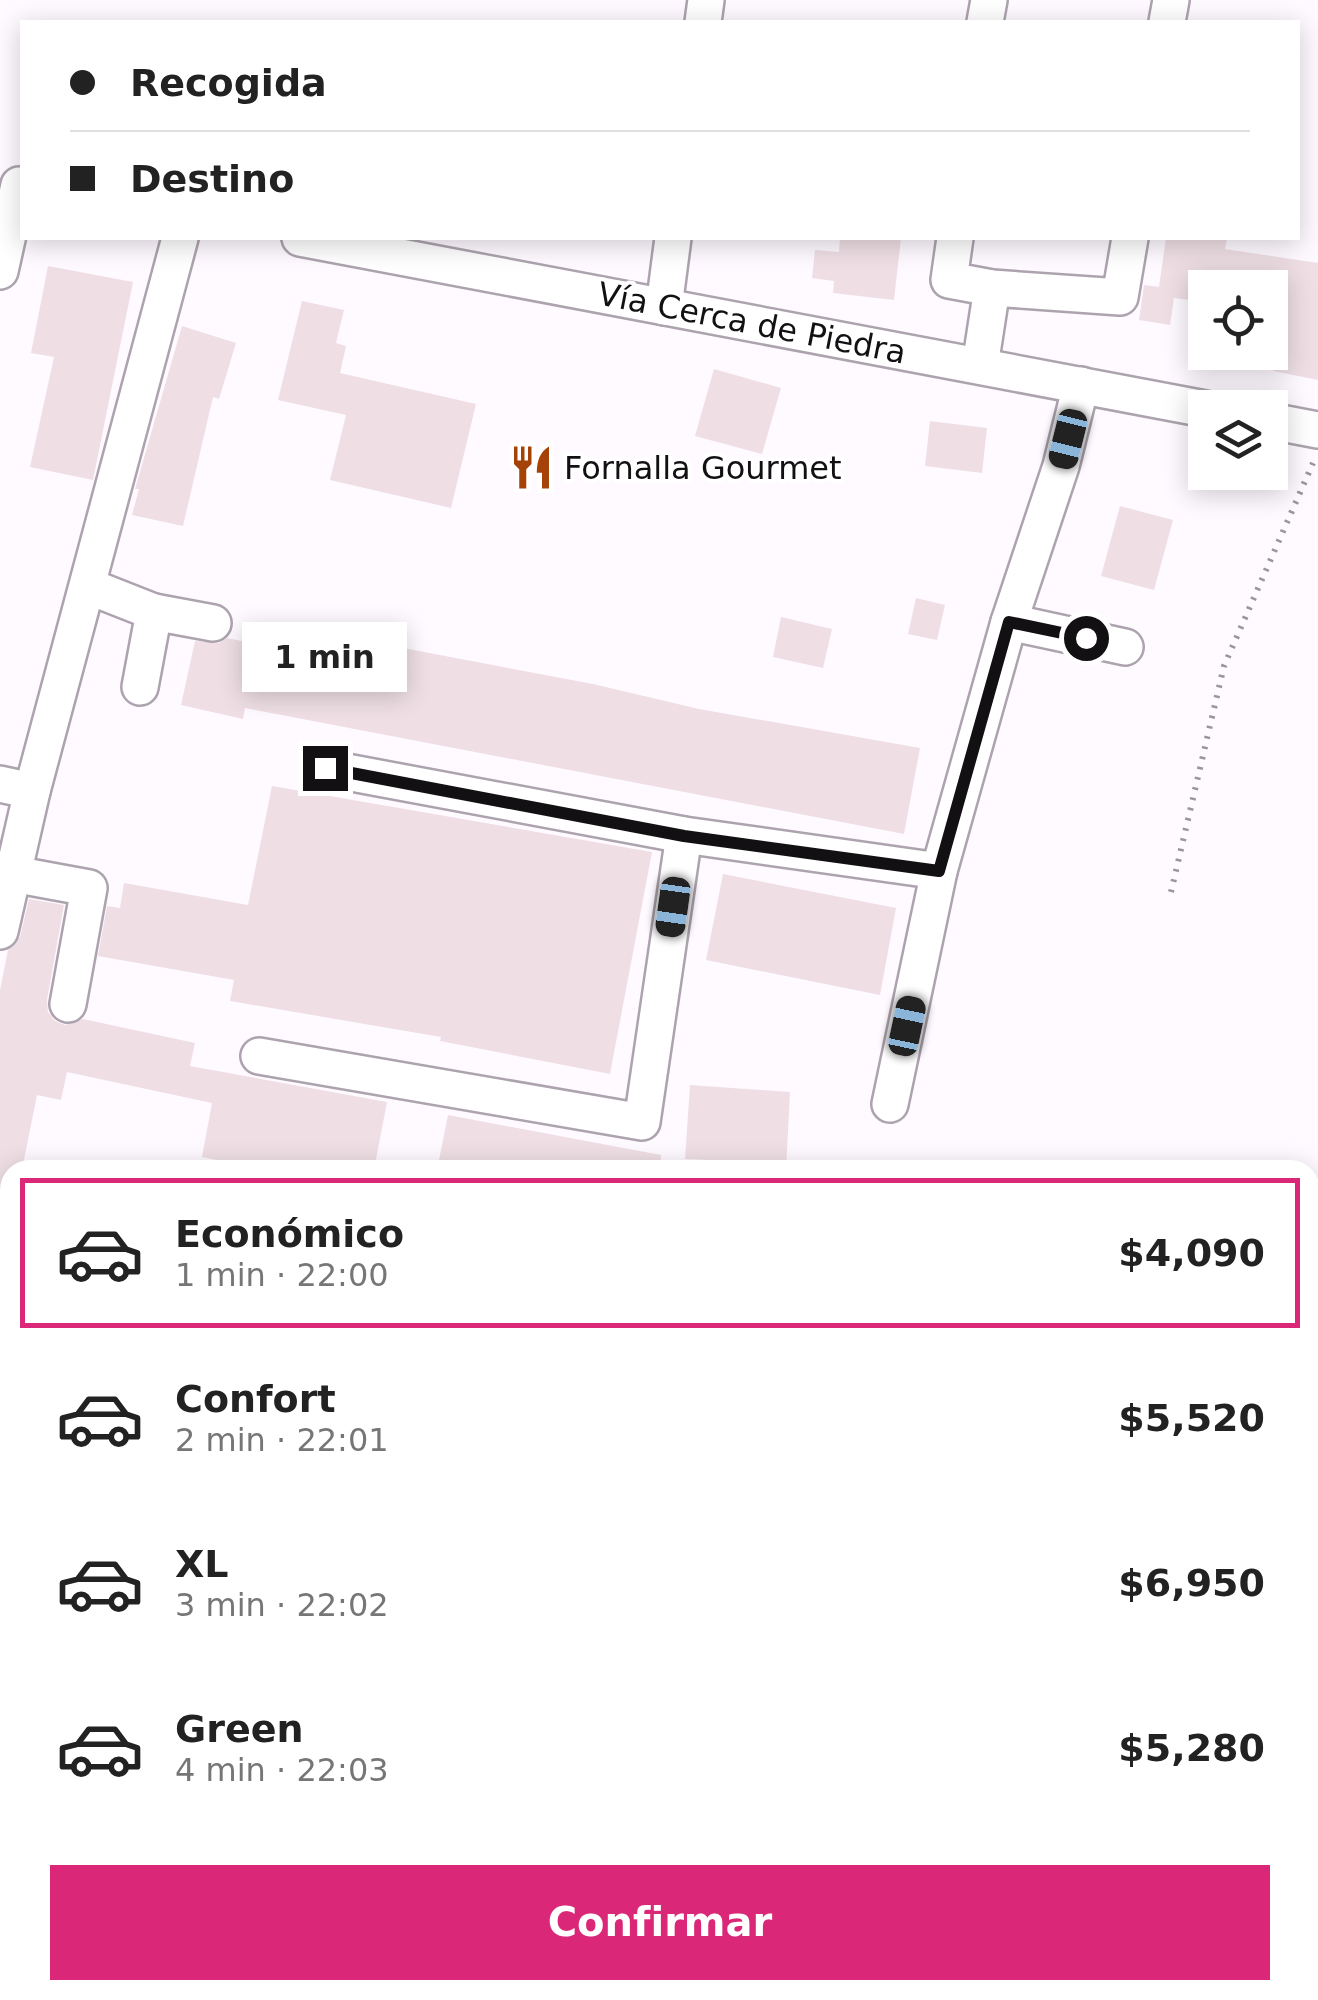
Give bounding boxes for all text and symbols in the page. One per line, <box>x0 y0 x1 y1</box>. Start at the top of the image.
text: Recogida <box>130 61 327 105</box>
text: Destino <box>130 157 294 201</box>
map controls <box>1188 270 1288 490</box>
button: locate <box>1188 270 1288 370</box>
street label: Vía Cerca de Piedra <box>595 275 909 371</box>
button: layers <box>1188 390 1288 490</box>
car <box>1046 406 1090 472</box>
restaurant icon: Fornalla Gourmet <box>507 444 555 492</box>
place label: Fornalla Gourmet <box>564 449 842 487</box>
route start <box>1064 616 1109 661</box>
callout: 1 min <box>242 623 408 693</box>
text: 1 min <box>274 638 375 676</box>
route end <box>303 746 348 791</box>
car <box>654 875 692 939</box>
car <box>886 994 928 1058</box>
icon: car <box>55 1208 145 1298</box>
text: Económico <box>175 1212 404 1256</box>
text: $4,090 <box>1118 1231 1265 1275</box>
text: 1 min · 22:00 <box>175 1256 389 1294</box>
icon: car <box>55 1373 145 1463</box>
text: Confort <box>175 1377 336 1421</box>
text: $5,520 <box>1118 1396 1265 1440</box>
text: 2 min · 22:01 <box>175 1421 389 1459</box>
icon: car <box>55 1538 145 1628</box>
text: XL <box>175 1542 229 1586</box>
text: $6,950 <box>1118 1561 1265 1605</box>
text: 3 min · 22:02 <box>175 1586 389 1624</box>
icon: car <box>55 1703 145 1793</box>
text: Green <box>175 1707 304 1751</box>
text: $5,280 <box>1118 1726 1265 1770</box>
text: 4 min · 22:03 <box>175 1751 389 1789</box>
button: Confirmar <box>50 1865 1270 1980</box>

